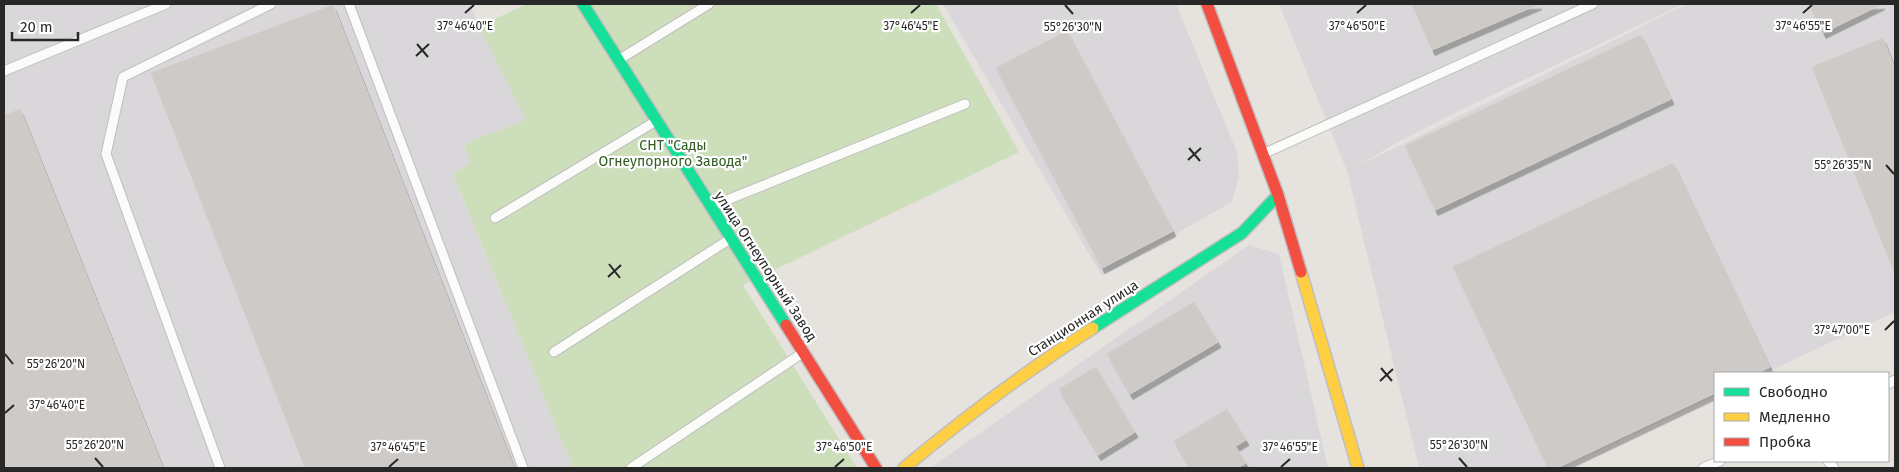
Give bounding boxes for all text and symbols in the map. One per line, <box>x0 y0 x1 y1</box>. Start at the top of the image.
scale bar <box>12 10 79 42</box>
text: 20 m <box>20 18 53 36</box>
text: 37°46'40"E <box>437 19 493 33</box>
text: 37°46'45"E <box>883 19 939 33</box>
text: 37°46'50"E <box>1329 19 1385 33</box>
text: 37°46'55"E <box>1775 19 1831 33</box>
text: 55°26'30"N <box>1044 20 1102 34</box>
park label: СНТ "Сады Огнеупорного Завода" <box>599 137 747 170</box>
text: 55°26'35"N <box>1814 158 1872 172</box>
street label: улица Огнеупорный Завод <box>711 188 821 345</box>
street label: Станционная улица <box>1025 276 1142 360</box>
text: 37°47'00"E <box>1814 323 1870 337</box>
text: 55°26'20"N <box>27 357 85 371</box>
legend <box>1714 372 1889 462</box>
text: Свободно <box>1759 383 1828 401</box>
text: 37°46'40"E <box>29 398 85 412</box>
text: Медленно <box>1759 408 1831 426</box>
text: Пробка <box>1759 433 1811 451</box>
text: 55°26'20"N <box>66 438 124 452</box>
text: 55°26'30"N <box>1430 438 1488 452</box>
text: 37°46'45"E <box>370 440 426 454</box>
text: 37°46'50"E <box>816 440 872 454</box>
text: 37°46'55"E <box>1262 440 1318 454</box>

